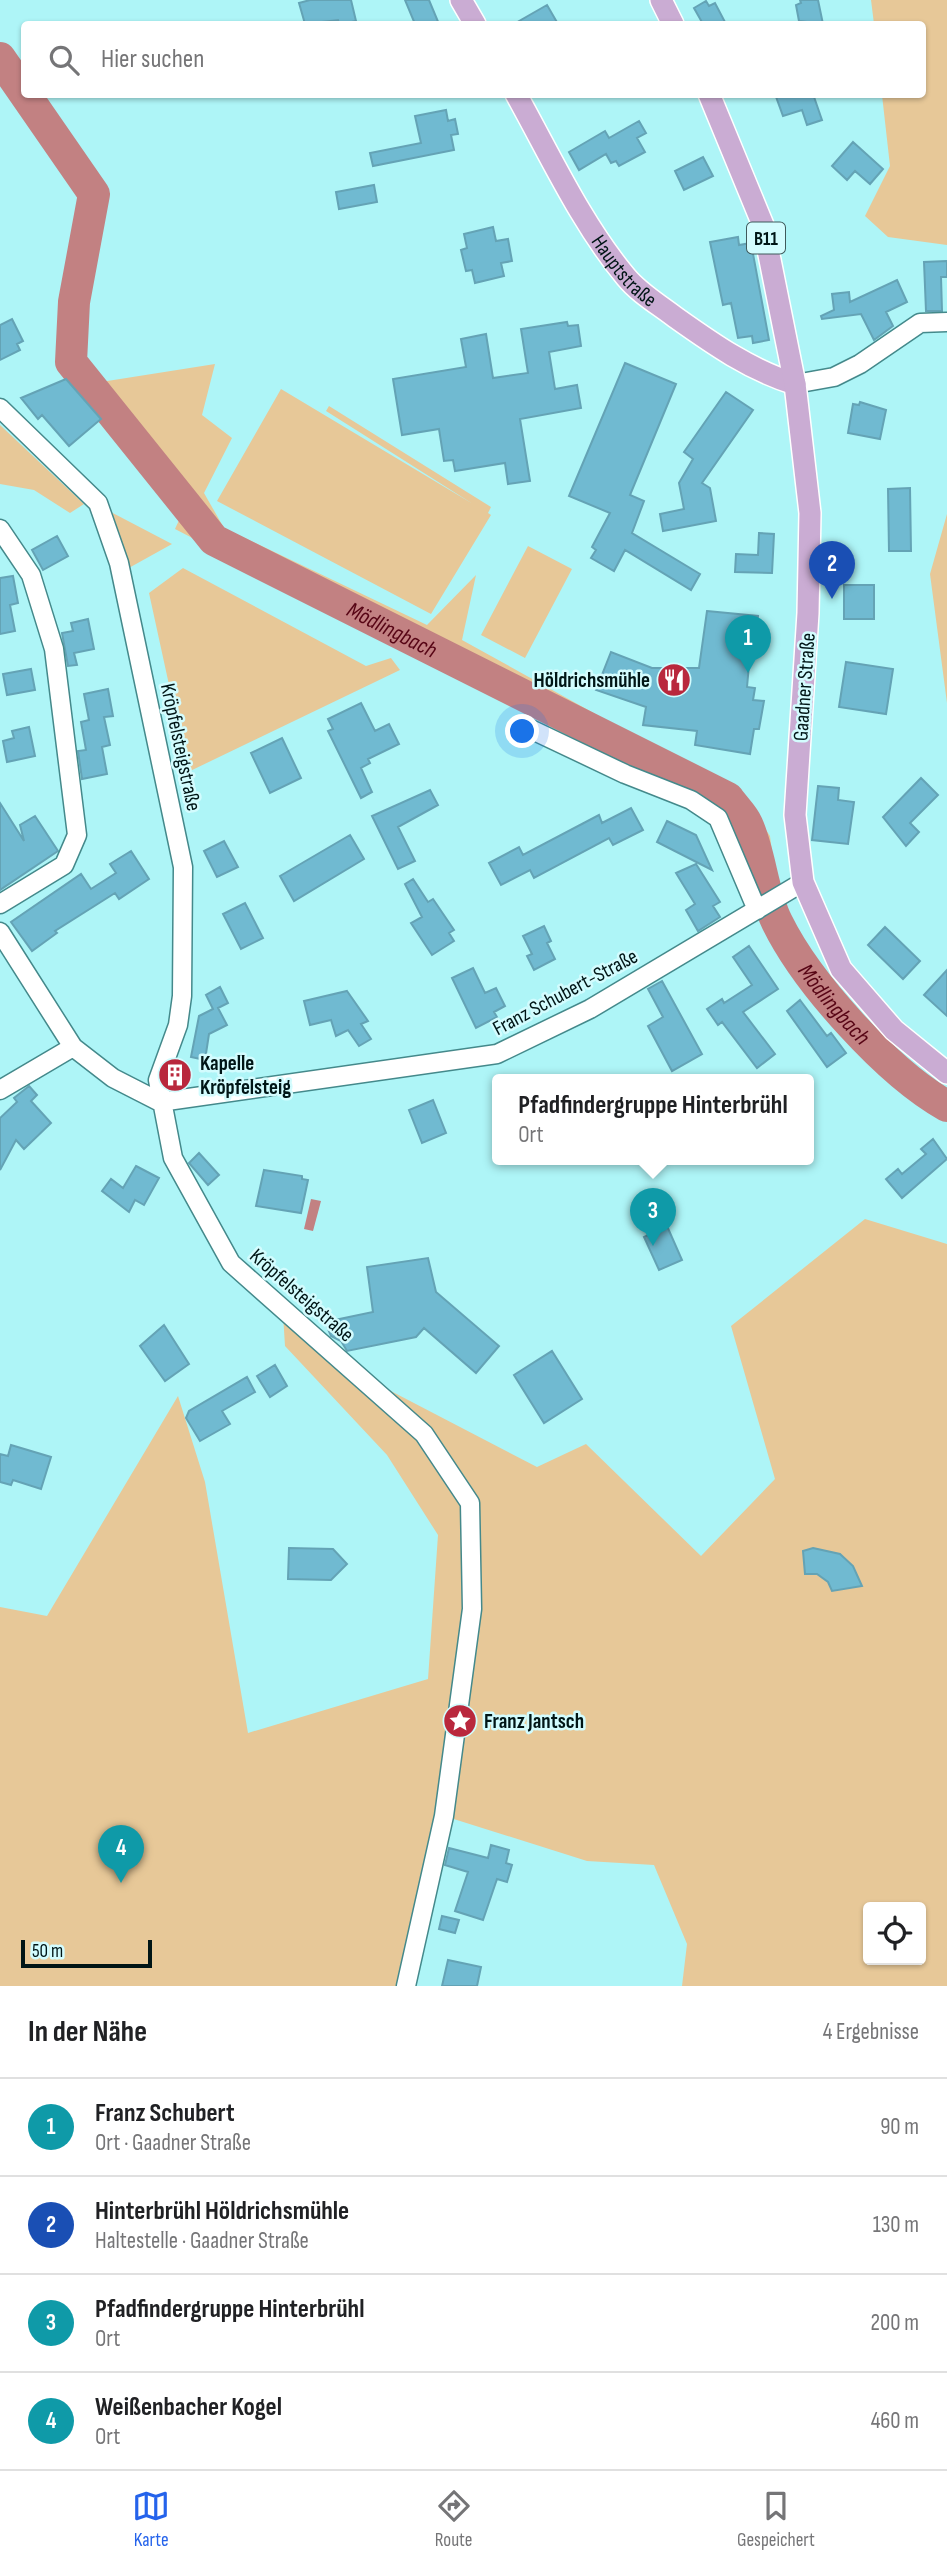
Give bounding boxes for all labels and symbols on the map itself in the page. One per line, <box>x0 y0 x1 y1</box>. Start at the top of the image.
road number: B11 <box>747 222 785 254</box>
street label: Hauptstraße <box>586 230 661 313</box>
pin: 2 <box>809 541 855 599</box>
water label: Mödlingbach <box>342 596 442 665</box>
pin: 1 <box>725 615 771 673</box>
street label: Gaadner Straße <box>788 632 821 742</box>
restaurant icon: Höldrichsmühle <box>655 661 693 699</box>
place label: Höldrichsmühle <box>534 668 650 693</box>
street label: Kröpfelsteigstraße <box>155 681 206 813</box>
your location <box>505 714 539 748</box>
street label: Franz Schubert-Straße <box>488 944 642 1041</box>
water label: Mödlingbach <box>792 959 876 1051</box>
place label: Kapelle Kröpfelsteig <box>200 1051 291 1100</box>
building icon: Kapelle Kröpfelsteig <box>156 1056 194 1094</box>
pin: 3 <box>630 1188 676 1246</box>
street label: Kröpfelsteigstraße <box>244 1243 359 1347</box>
place icon: Franz Jantsch <box>441 1702 479 1740</box>
place label: Franz Jantsch <box>484 1709 584 1734</box>
pin: 4 <box>98 1825 144 1883</box>
scale bar <box>21 1937 152 1969</box>

